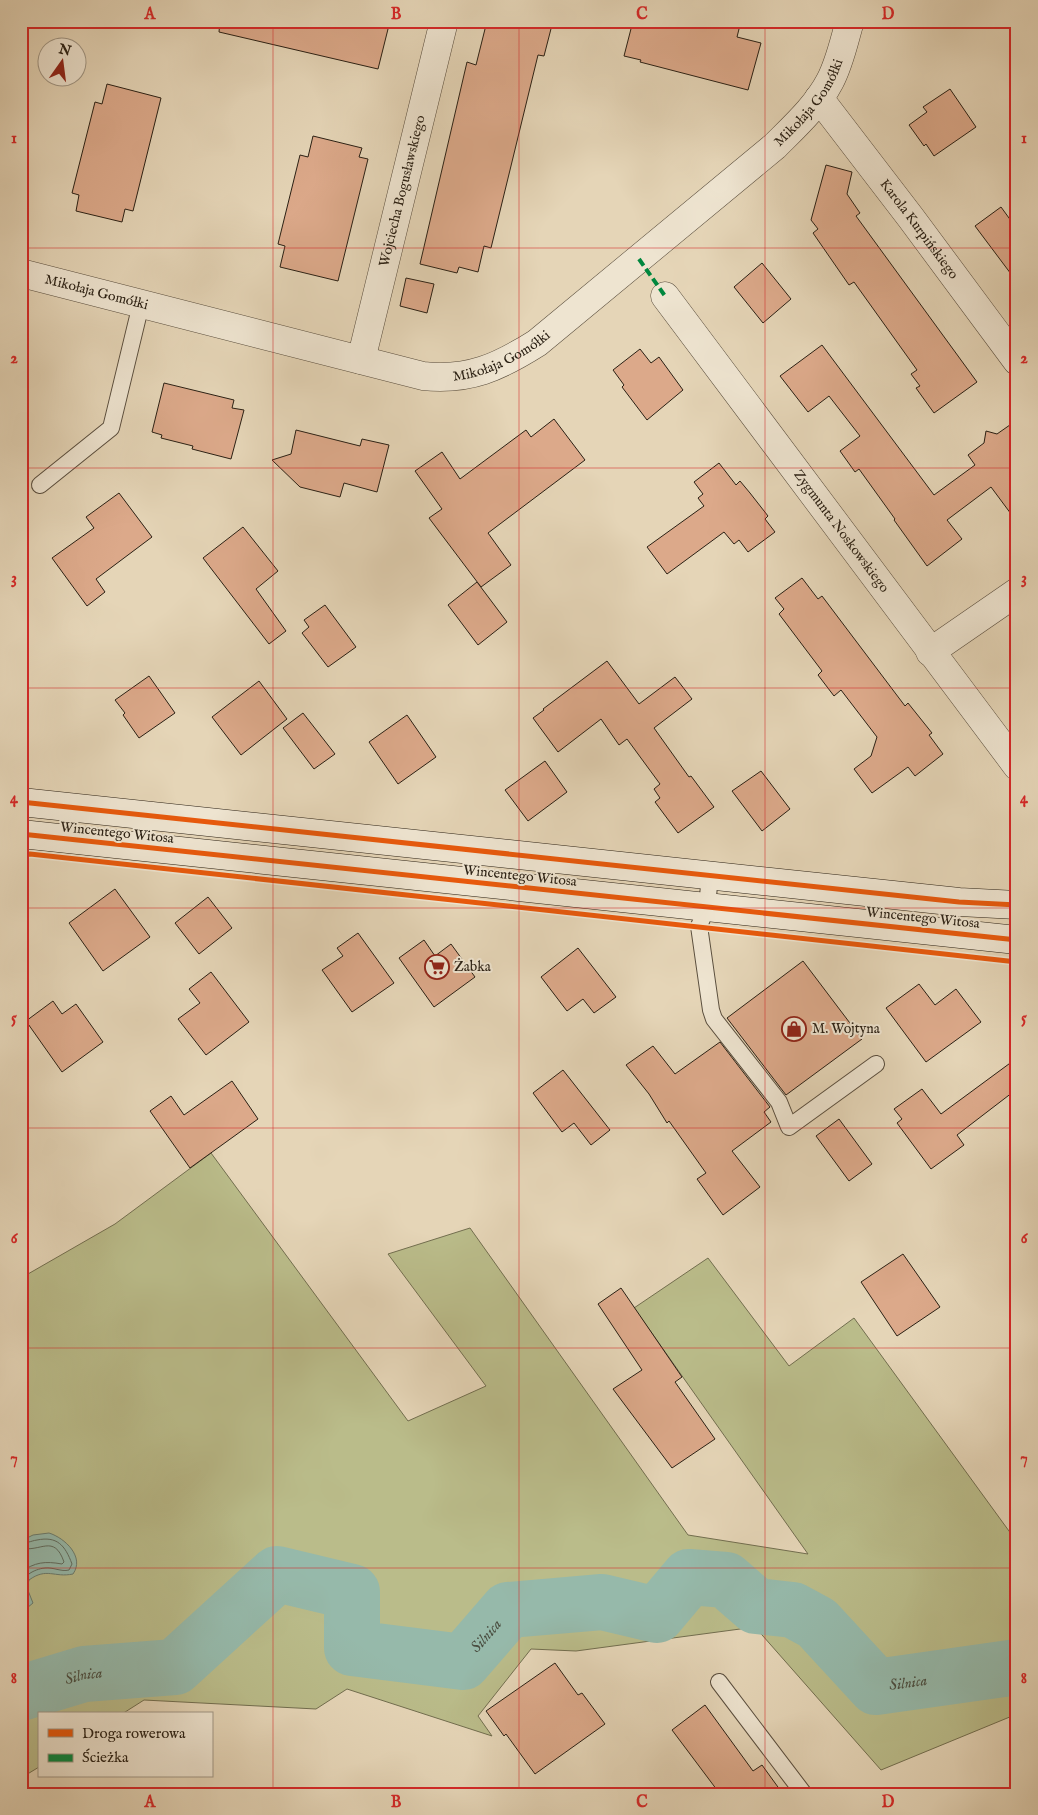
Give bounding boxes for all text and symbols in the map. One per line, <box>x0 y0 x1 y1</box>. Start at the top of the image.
text: A <box>144 5 157 25</box>
text: B <box>391 5 402 25</box>
text: C <box>636 5 648 25</box>
text: D <box>882 5 895 25</box>
north arrow <box>38 38 88 88</box>
text: N <box>56 40 73 61</box>
street label: Mikołaja Gomółki <box>770 56 848 151</box>
street label: Wojciecha Bogusławskiego <box>375 113 430 269</box>
text: 1 <box>11 129 17 149</box>
text: 1 <box>1021 129 1027 149</box>
street label: Karola Kurpińskiego <box>876 176 963 283</box>
street label: Mikołaja Gomółki <box>43 270 150 314</box>
street label: Mikołaja Gomółki <box>452 327 554 386</box>
text: 2 <box>10 349 18 369</box>
text: 2 <box>1020 349 1028 369</box>
street label: Zygmunta Noskowskiego <box>789 466 893 597</box>
text: 3 <box>11 569 17 589</box>
text: 3 <box>1021 569 1027 589</box>
text: 4 <box>10 789 19 809</box>
text: 4 <box>1020 789 1029 809</box>
street label: Wincentego Witosa <box>59 818 176 848</box>
street label: Wincentego Witosa <box>462 861 579 891</box>
street label: Wincentego Witosa <box>865 903 982 933</box>
supermarket icon: Żabka <box>424 954 450 980</box>
place label: Żabka <box>454 958 492 976</box>
text: 5 <box>11 1009 17 1029</box>
text: 5 <box>1021 1009 1027 1029</box>
shop icon: M. Wojtyna <box>781 1016 807 1042</box>
place label: M. Wojtyna <box>812 1020 881 1038</box>
text: 6 <box>11 1229 19 1249</box>
text: 6 <box>1021 1229 1029 1249</box>
text: 7 <box>10 1449 18 1469</box>
text: 7 <box>1020 1449 1028 1469</box>
water label: Silnica <box>466 1615 506 1656</box>
water label: Silnica <box>62 1663 103 1689</box>
text: 8 <box>11 1669 17 1689</box>
text: 8 <box>1021 1669 1027 1689</box>
water label: Silnica <box>888 1670 928 1695</box>
legend <box>38 1712 212 1778</box>
text: Droga rowerowa <box>82 1724 186 1743</box>
text: Ścieżka <box>82 1748 129 1767</box>
text: A <box>144 1793 157 1813</box>
text: B <box>391 1793 402 1813</box>
text: C <box>636 1793 648 1813</box>
text: D <box>882 1793 895 1813</box>

